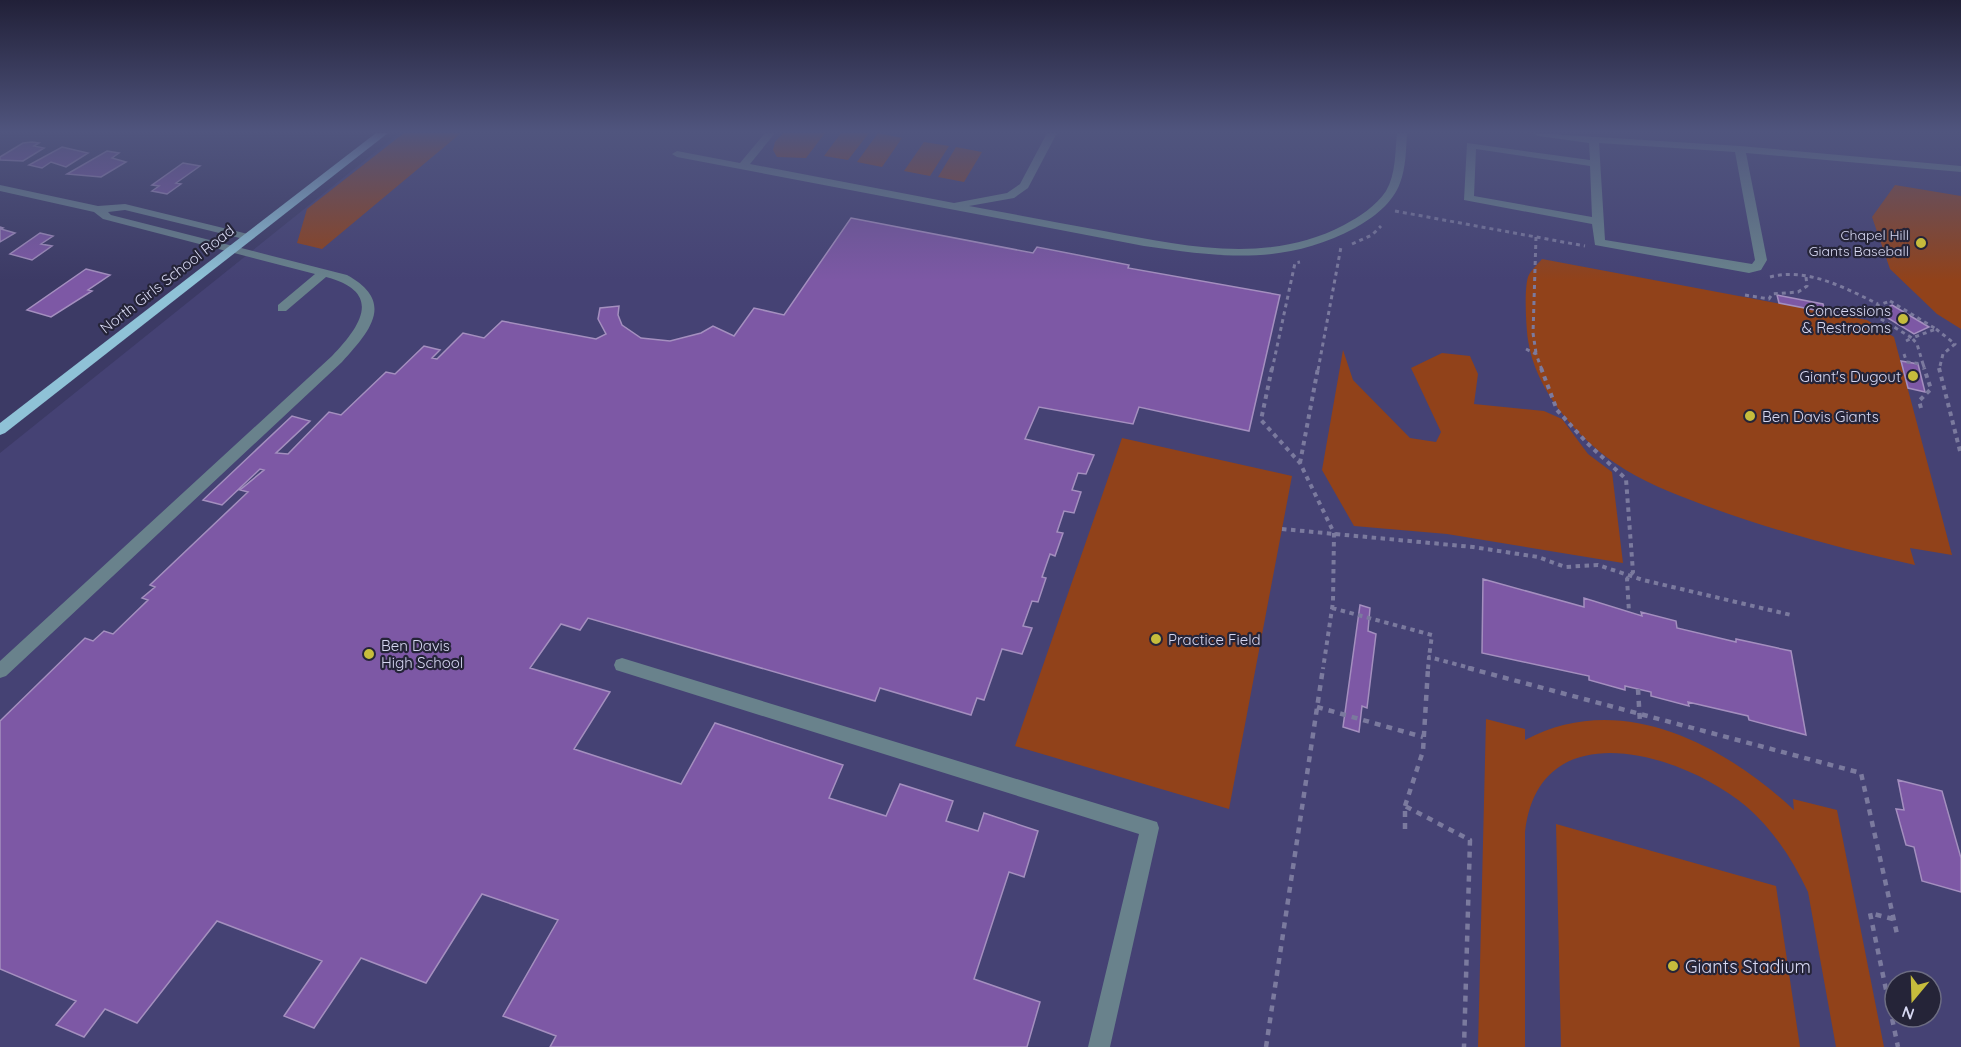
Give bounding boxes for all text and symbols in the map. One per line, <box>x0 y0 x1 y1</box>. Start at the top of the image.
street label: North Girls School Road <box>96 221 238 337</box>
place label: Chapel Hill Giants Baseball <box>1809 226 1909 260</box>
marker: Chapel Hill Giants Baseball <box>1914 236 1928 250</box>
place label: Concessions & Restrooms <box>1802 301 1891 337</box>
marker: Concessions & Restrooms <box>1896 312 1910 326</box>
place label: Giant's Dugout <box>1800 367 1901 386</box>
marker: Giant's Dugout <box>1906 369 1920 383</box>
place label: Ben Davis Giants <box>1762 407 1879 426</box>
marker: Ben Davis Giants <box>1743 409 1757 423</box>
place label: Practice Field <box>1168 630 1261 649</box>
marker: Practice Field <box>1149 632 1163 646</box>
place label: Ben Davis High School <box>381 636 463 672</box>
marker: Ben Davis High School <box>362 647 376 661</box>
place label: Giants Stadium <box>1685 955 1811 978</box>
marker: Giants Stadium <box>1666 959 1680 973</box>
north arrow <box>1883 969 1943 1029</box>
text: N <box>1899 1002 1917 1025</box>

